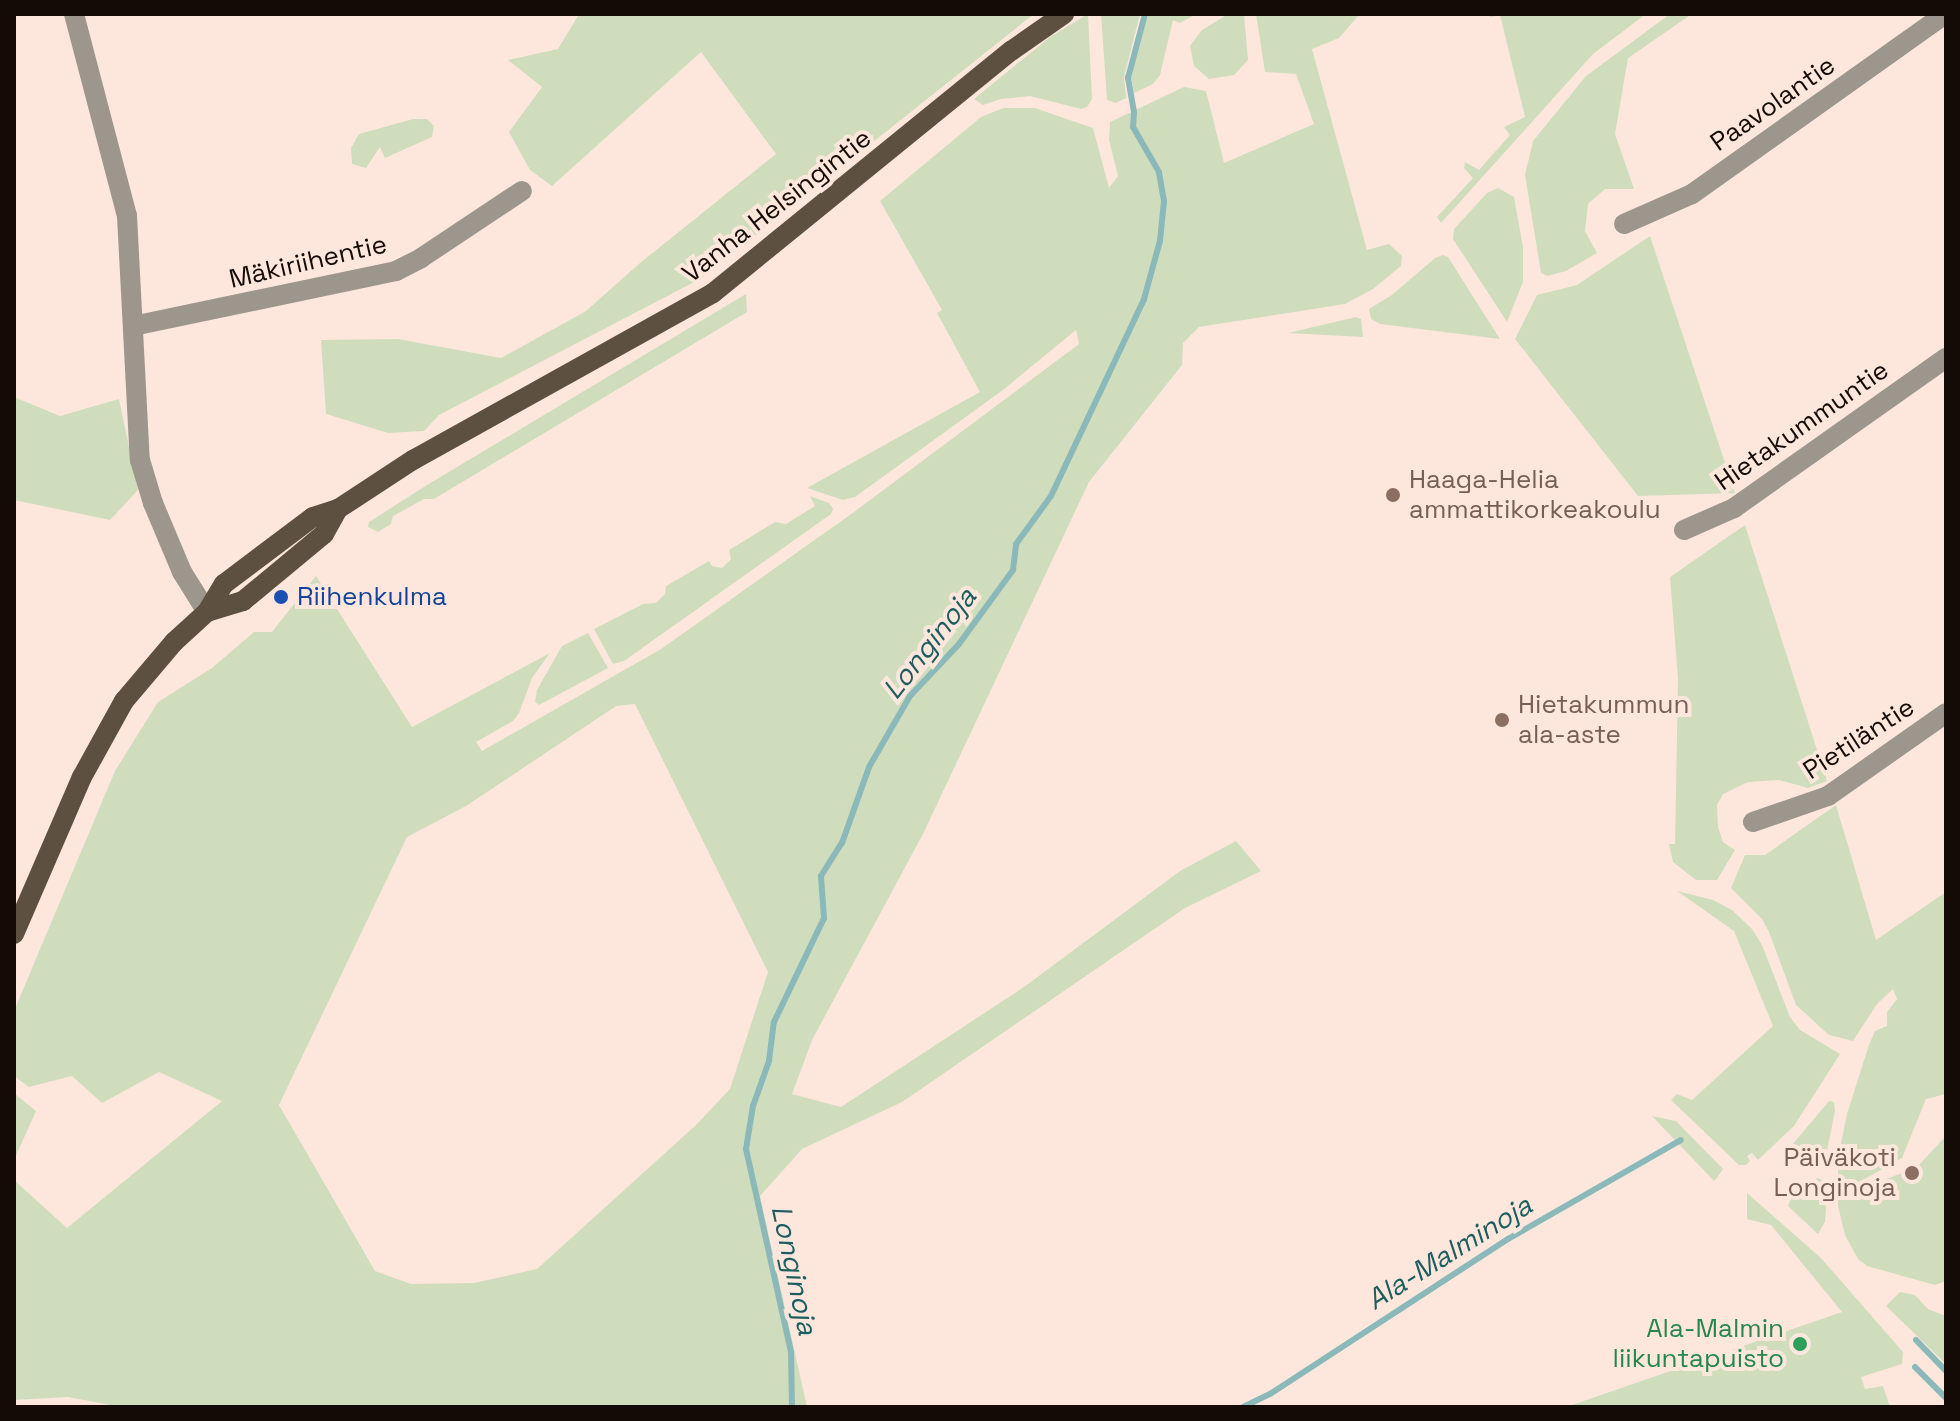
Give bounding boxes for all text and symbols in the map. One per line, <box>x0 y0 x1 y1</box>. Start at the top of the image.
street label: Paavolantie <box>1705 50 1841 158</box>
street label: Vanha Helsingintie <box>676 123 878 289</box>
street label: Mäkiriihentie <box>226 229 390 295</box>
street label: Hietakummuntie <box>1709 354 1895 498</box>
place label: Haaga-Helia ammattikorkeakoulu <box>1409 464 1661 526</box>
marker: Haaga-Helia ammattikorkeakoulu <box>1384 486 1402 504</box>
place label: Riihenkulma <box>297 581 447 613</box>
water label: Longinoja <box>875 581 983 705</box>
marker: Riihenkulma <box>272 588 290 606</box>
place label: Hietakummun ala-aste <box>1518 689 1689 750</box>
street label: Pietiläntie <box>1798 692 1920 786</box>
marker: Hietakummun ala-aste <box>1493 711 1511 729</box>
place label: Päiväkoti Longinoja <box>1773 1142 1896 1204</box>
marker: Päiväkoti Longinoja <box>1903 1164 1921 1182</box>
water label: Ala-Malminoja <box>1360 1188 1538 1316</box>
water label: Longinoja <box>765 1202 825 1338</box>
place label: Ala-Malmin liikuntapuisto <box>1613 1313 1784 1374</box>
marker: Ala-Malmin liikuntapuisto <box>1791 1335 1809 1353</box>

